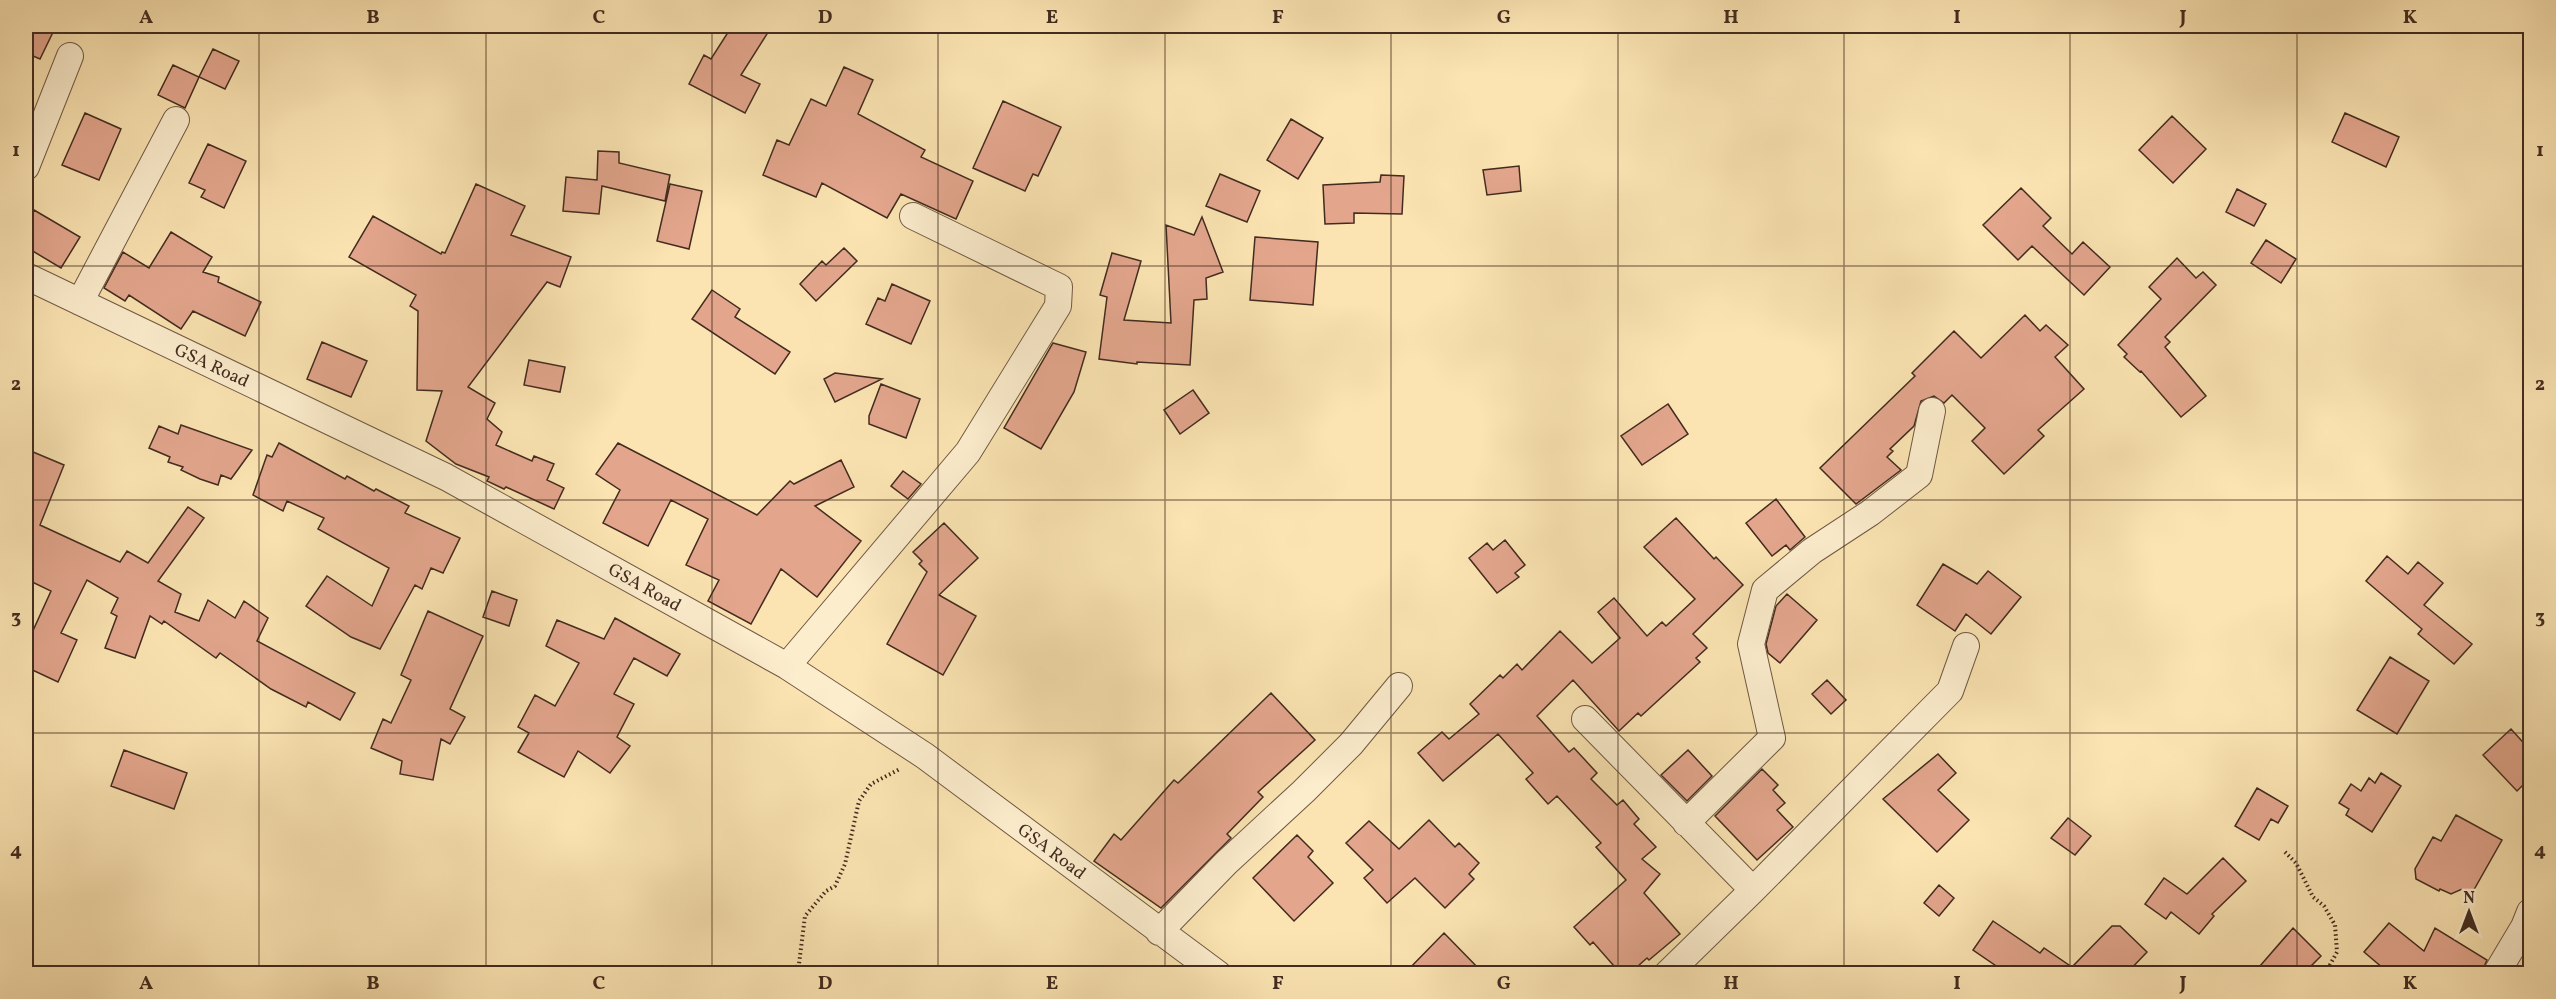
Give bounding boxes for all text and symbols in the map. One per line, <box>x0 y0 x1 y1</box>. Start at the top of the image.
text: A <box>139 4 153 32</box>
text: B <box>366 4 380 32</box>
text: C <box>593 4 606 32</box>
text: D <box>818 4 832 32</box>
text: E <box>1046 4 1058 32</box>
text: F <box>1272 4 1284 32</box>
text: G <box>1497 4 1511 32</box>
text: H <box>1723 4 1739 32</box>
text: I <box>1953 4 1961 32</box>
text: J <box>2178 4 2187 32</box>
text: K <box>2403 4 2418 32</box>
text: 1 <box>12 137 20 165</box>
text: 1 <box>2536 137 2544 165</box>
street label: GSA Road <box>170 338 253 395</box>
text: 2 <box>11 371 21 399</box>
text: 2 <box>2535 371 2545 399</box>
street label: GSA Road <box>603 558 685 619</box>
text: 3 <box>11 604 21 632</box>
text: 3 <box>2535 604 2545 632</box>
street label: GSA Road <box>1012 818 1091 886</box>
text: 4 <box>10 837 22 865</box>
text: 4 <box>2534 837 2546 865</box>
north arrow <box>2439 882 2499 942</box>
text: N <box>2463 888 2475 910</box>
text: A <box>139 970 153 998</box>
text: B <box>366 970 380 998</box>
text: C <box>593 970 606 998</box>
text: D <box>818 970 832 998</box>
text: E <box>1046 970 1058 998</box>
text: F <box>1272 970 1284 998</box>
text: G <box>1497 970 1511 998</box>
text: H <box>1723 970 1739 998</box>
text: I <box>1953 970 1961 998</box>
text: J <box>2178 970 2187 998</box>
text: K <box>2403 970 2418 998</box>

